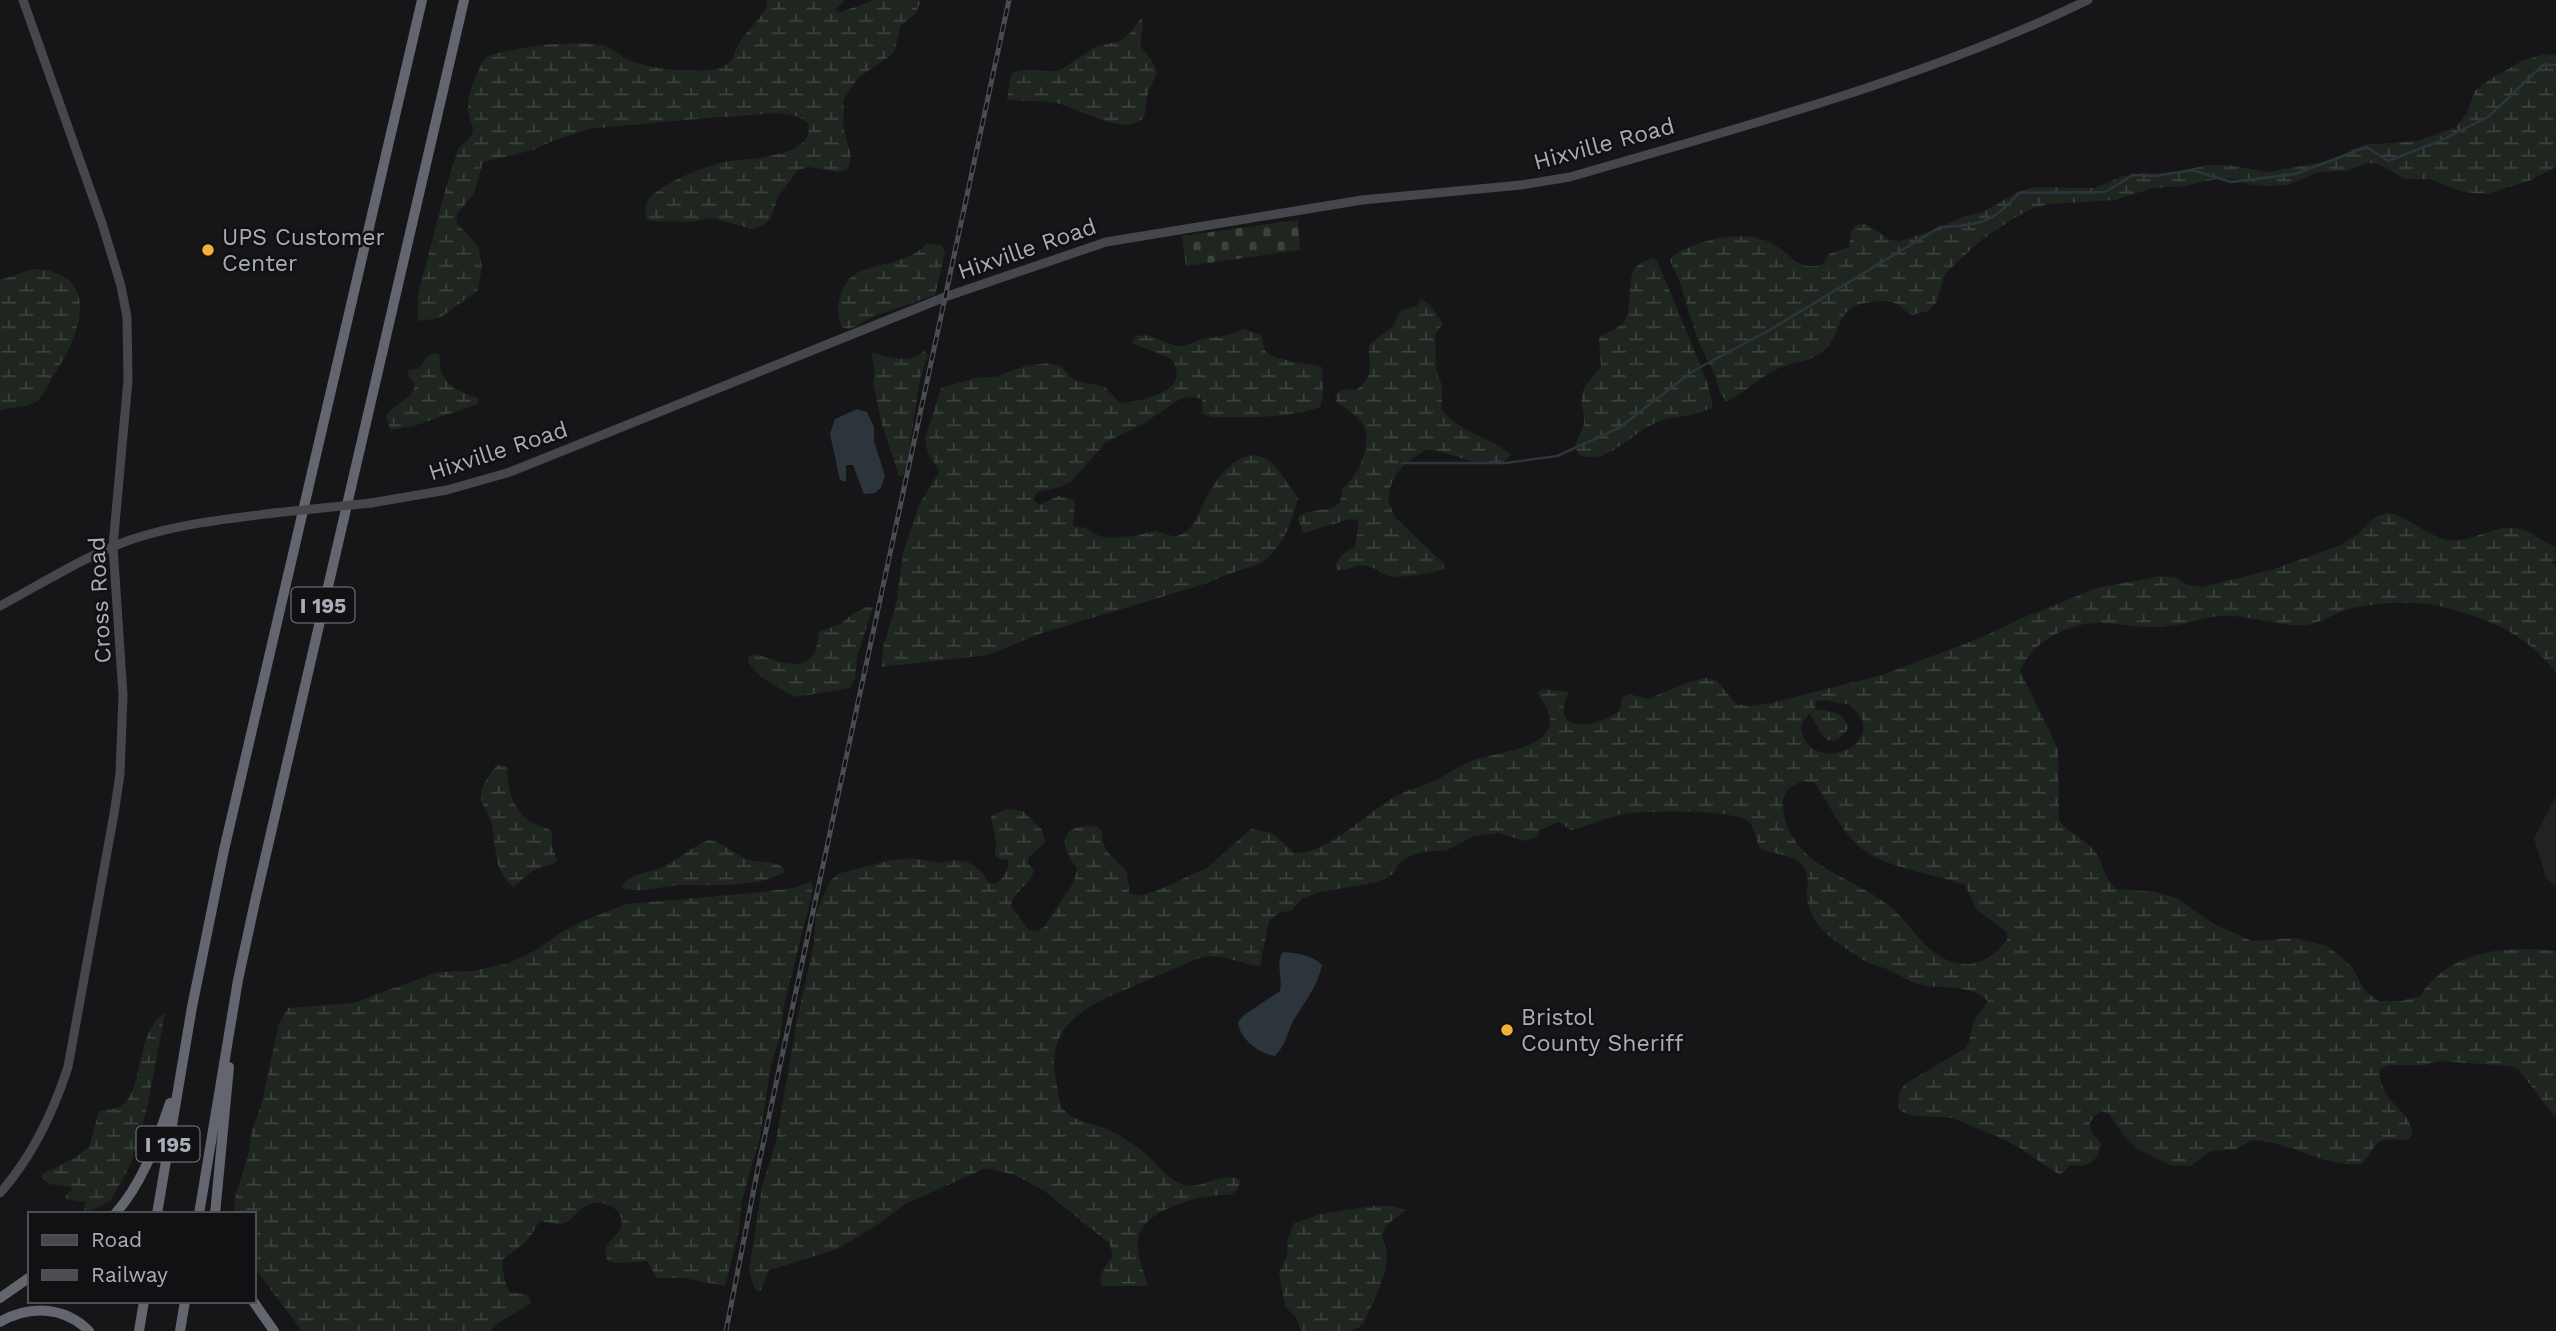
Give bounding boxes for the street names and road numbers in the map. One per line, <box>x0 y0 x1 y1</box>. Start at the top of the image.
street label: Hixville Road <box>1531 112 1677 176</box>
street label: Hixville Road <box>954 213 1100 285</box>
street label: Hixville Road <box>425 416 571 486</box>
street label: Cross Road <box>83 536 117 664</box>
road number: I 195 <box>292 588 354 622</box>
road number: I 195 <box>136 1126 200 1162</box>

